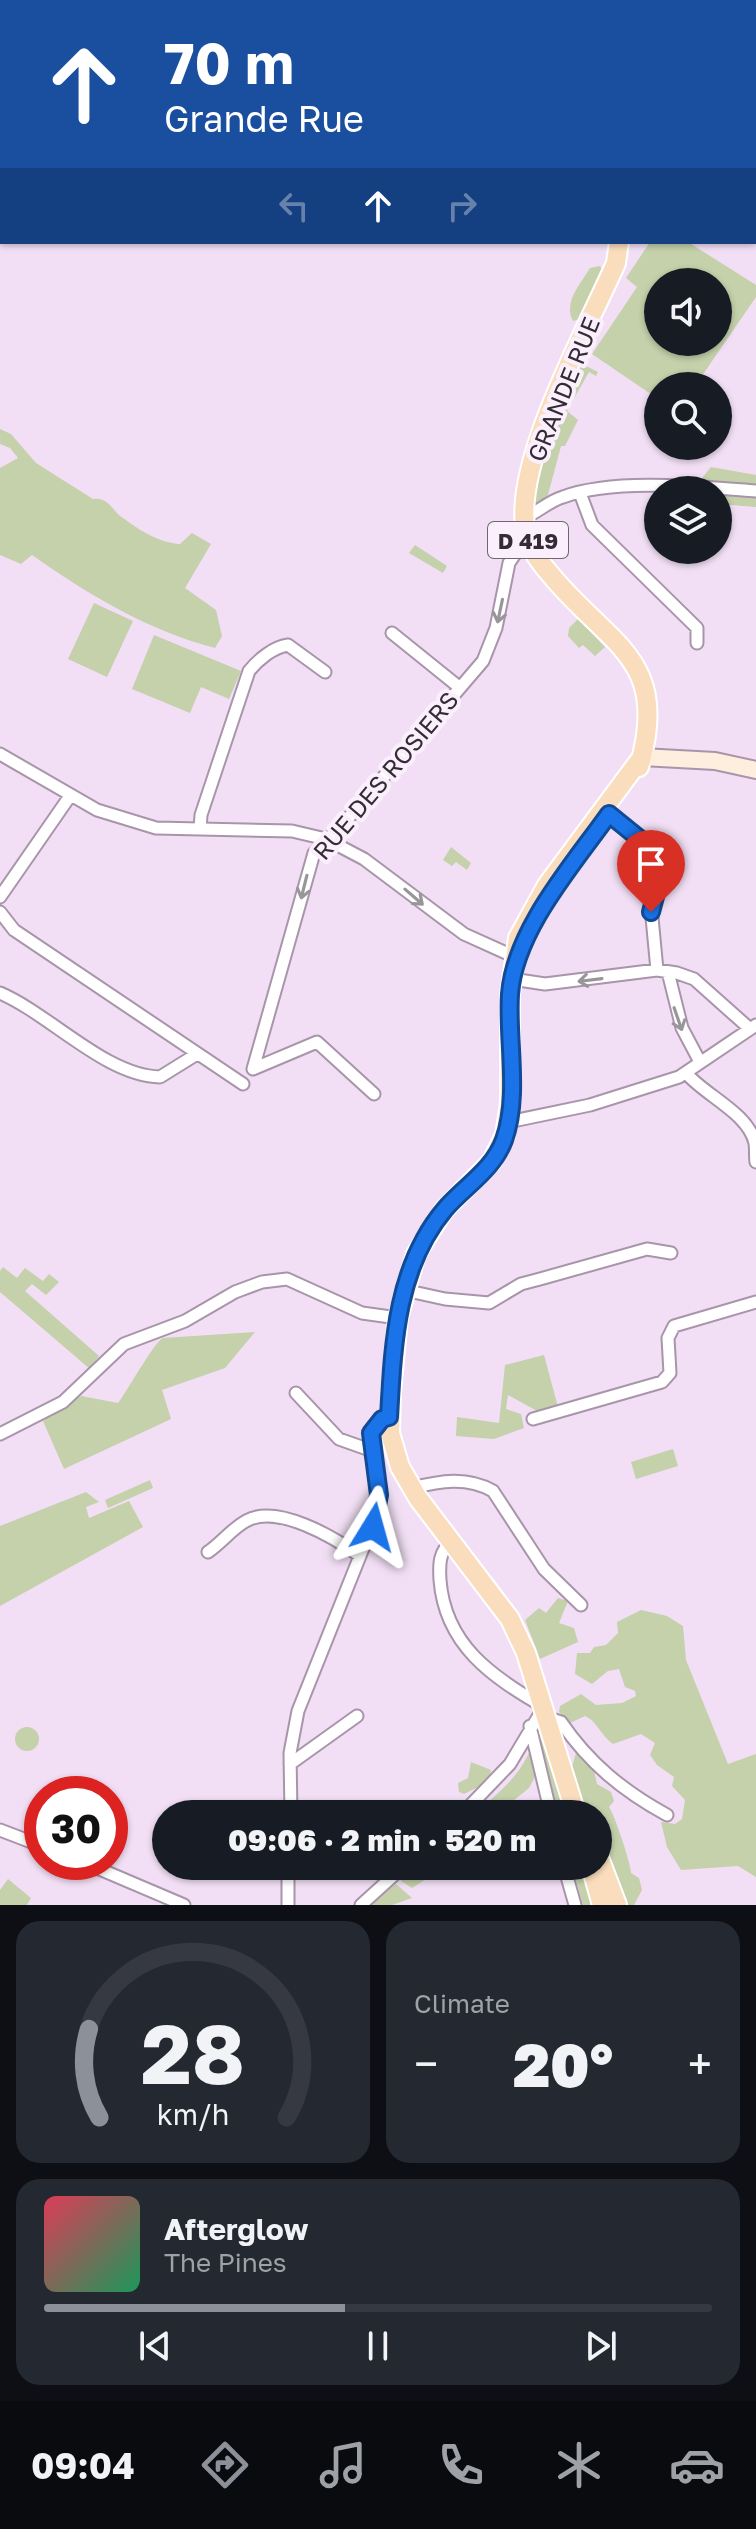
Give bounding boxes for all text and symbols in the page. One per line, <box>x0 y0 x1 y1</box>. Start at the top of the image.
text: 70 m <box>164 29 294 96</box>
icon: ahead <box>32 32 136 136</box>
text: Grande Rue <box>164 97 364 140</box>
icon: left <box>272 184 316 228</box>
icon: ahead <box>356 184 400 228</box>
icon: right <box>440 184 484 228</box>
map controls <box>644 268 732 564</box>
button: sound <box>644 268 732 356</box>
street label: GRANDE RUE <box>521 313 605 465</box>
button: search <box>644 372 732 460</box>
button: layers <box>644 476 732 564</box>
road number: D 419 <box>488 522 568 558</box>
one-way arrow <box>491 598 506 624</box>
street label: RUE DES ROSIERS <box>306 685 464 865</box>
pin <box>617 830 685 912</box>
icon: arrive <box>629 842 673 886</box>
one-way arrow <box>296 874 311 900</box>
one-way arrow <box>404 888 424 906</box>
one-way arrow <box>578 973 604 988</box>
one-way arrow <box>672 1006 687 1031</box>
position arrow <box>331 1485 415 1569</box>
speed limit sign: 30 <box>24 1776 128 1880</box>
text: 09:06 · 2 min · 520 m <box>228 1822 536 1858</box>
text: Climate <box>414 1988 510 2019</box>
text: 28 <box>141 2002 245 2102</box>
text: 20° <box>513 2028 613 2100</box>
text: − <box>414 2037 438 2090</box>
text: + <box>688 2037 712 2090</box>
text: km/h <box>157 2097 229 2131</box>
text: Afterglow <box>164 2211 308 2247</box>
text: The Pines <box>164 2247 287 2278</box>
icon: previous <box>133 2324 177 2368</box>
icon: pause <box>356 2324 400 2368</box>
icon: next <box>579 2324 623 2368</box>
icon: directions <box>197 2437 253 2493</box>
icon: music <box>315 2437 371 2493</box>
icon: phone <box>433 2437 489 2493</box>
icon: climate <box>551 2437 607 2493</box>
icon: car <box>669 2437 725 2493</box>
text: 09:04 <box>31 2444 135 2487</box>

